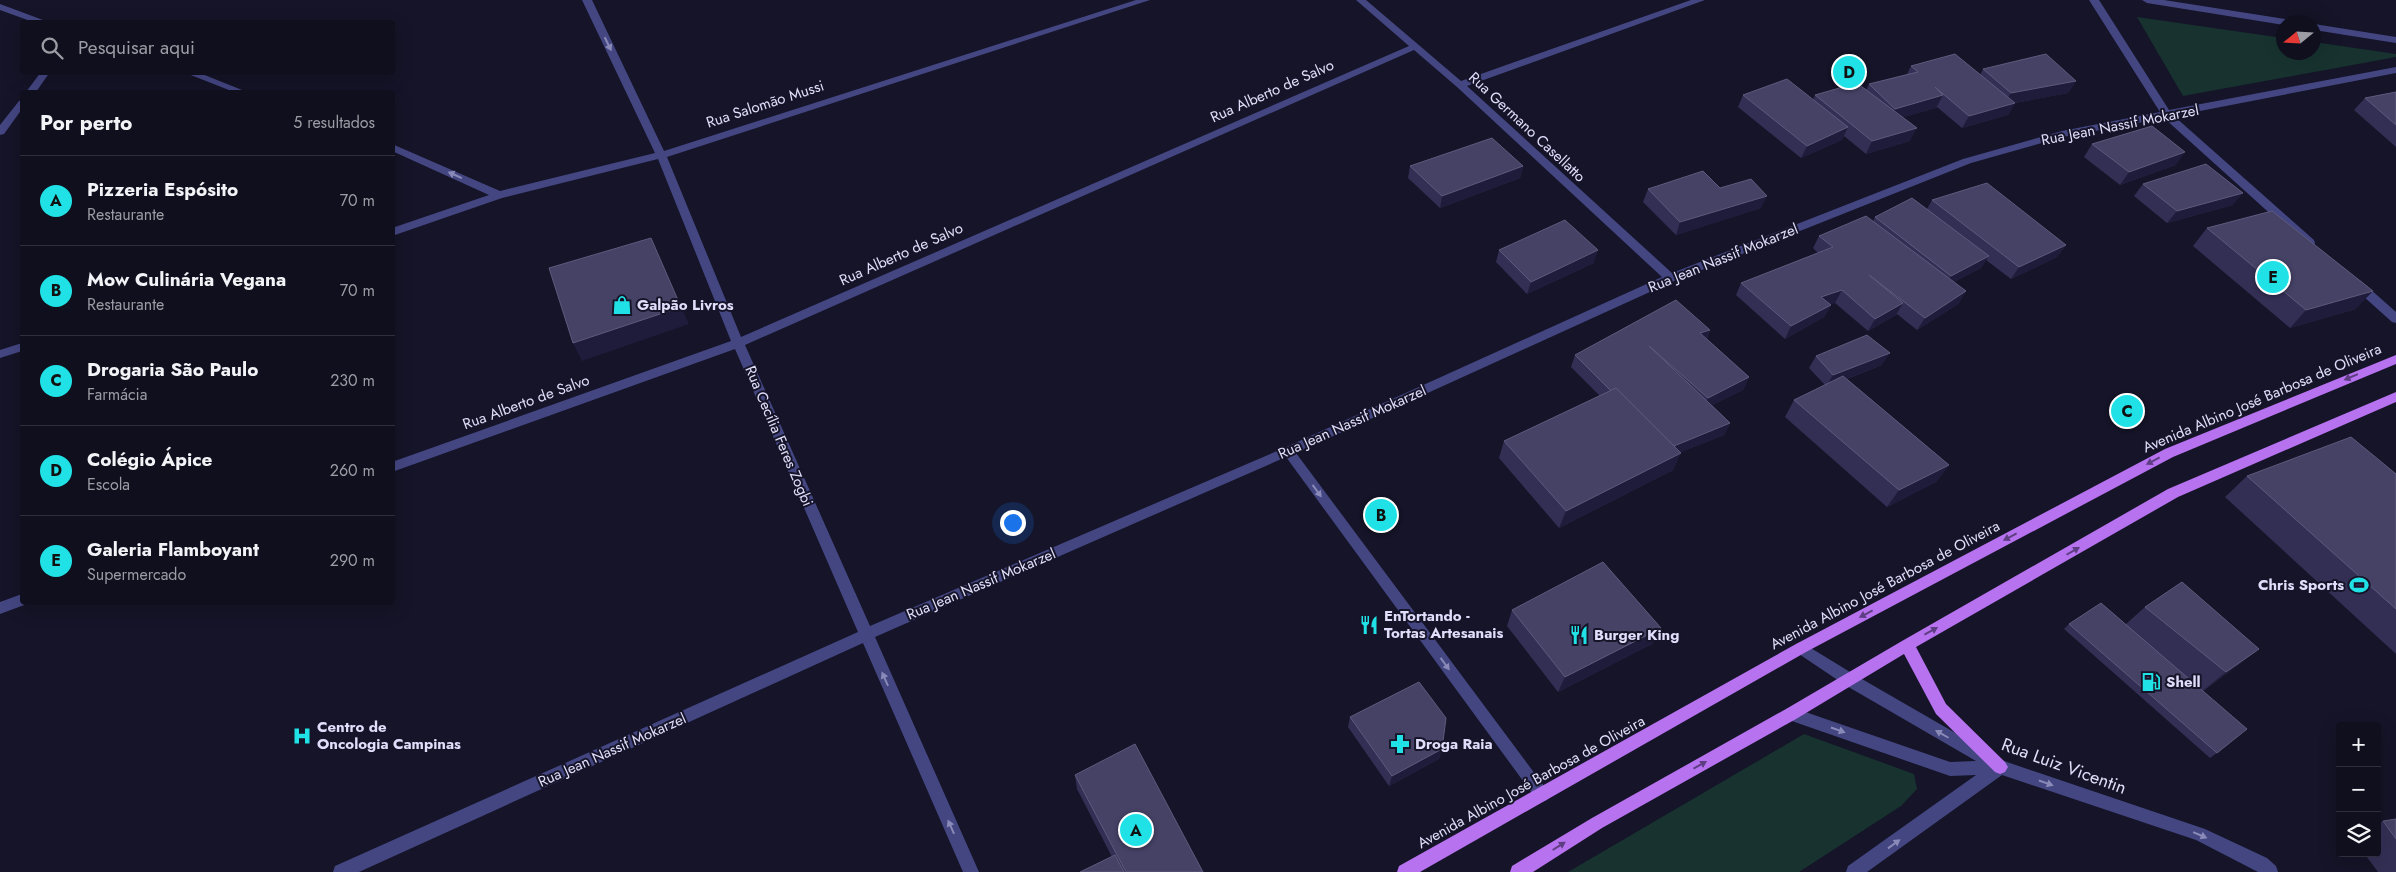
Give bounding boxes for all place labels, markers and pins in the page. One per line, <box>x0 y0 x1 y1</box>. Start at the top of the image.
pin: D <box>1833 53 1865 91</box>
pin: E <box>2257 258 2289 296</box>
shop icon: Galpão Livros <box>611 294 633 316</box>
place label: Galpão Livros <box>637 294 734 316</box>
pin: C <box>2111 392 2143 430</box>
pin: B <box>1365 496 1397 534</box>
place label: Chris Sports <box>2258 574 2344 596</box>
sports icon: Chris Sports <box>2348 574 2370 596</box>
place label: EnTortando - Tortas Artesanais <box>1384 605 1503 644</box>
restaurant icon: EnTortando - Tortas Artesanais <box>1358 614 1380 636</box>
restaurant icon: Burger King <box>1568 624 1590 646</box>
place label: Burger King <box>1594 624 1679 646</box>
fuel station icon: Shell <box>2140 671 2162 693</box>
place label: Shell <box>2166 671 2201 693</box>
place label: Centro de Oncologia Campinas <box>317 716 461 755</box>
hospital icon: Centro de Oncologia Campinas <box>291 725 313 747</box>
pharmacy icon: Droga Raia <box>1389 733 1411 755</box>
place label: Droga Raia <box>1415 733 1493 755</box>
pin: A <box>1120 811 1152 849</box>

